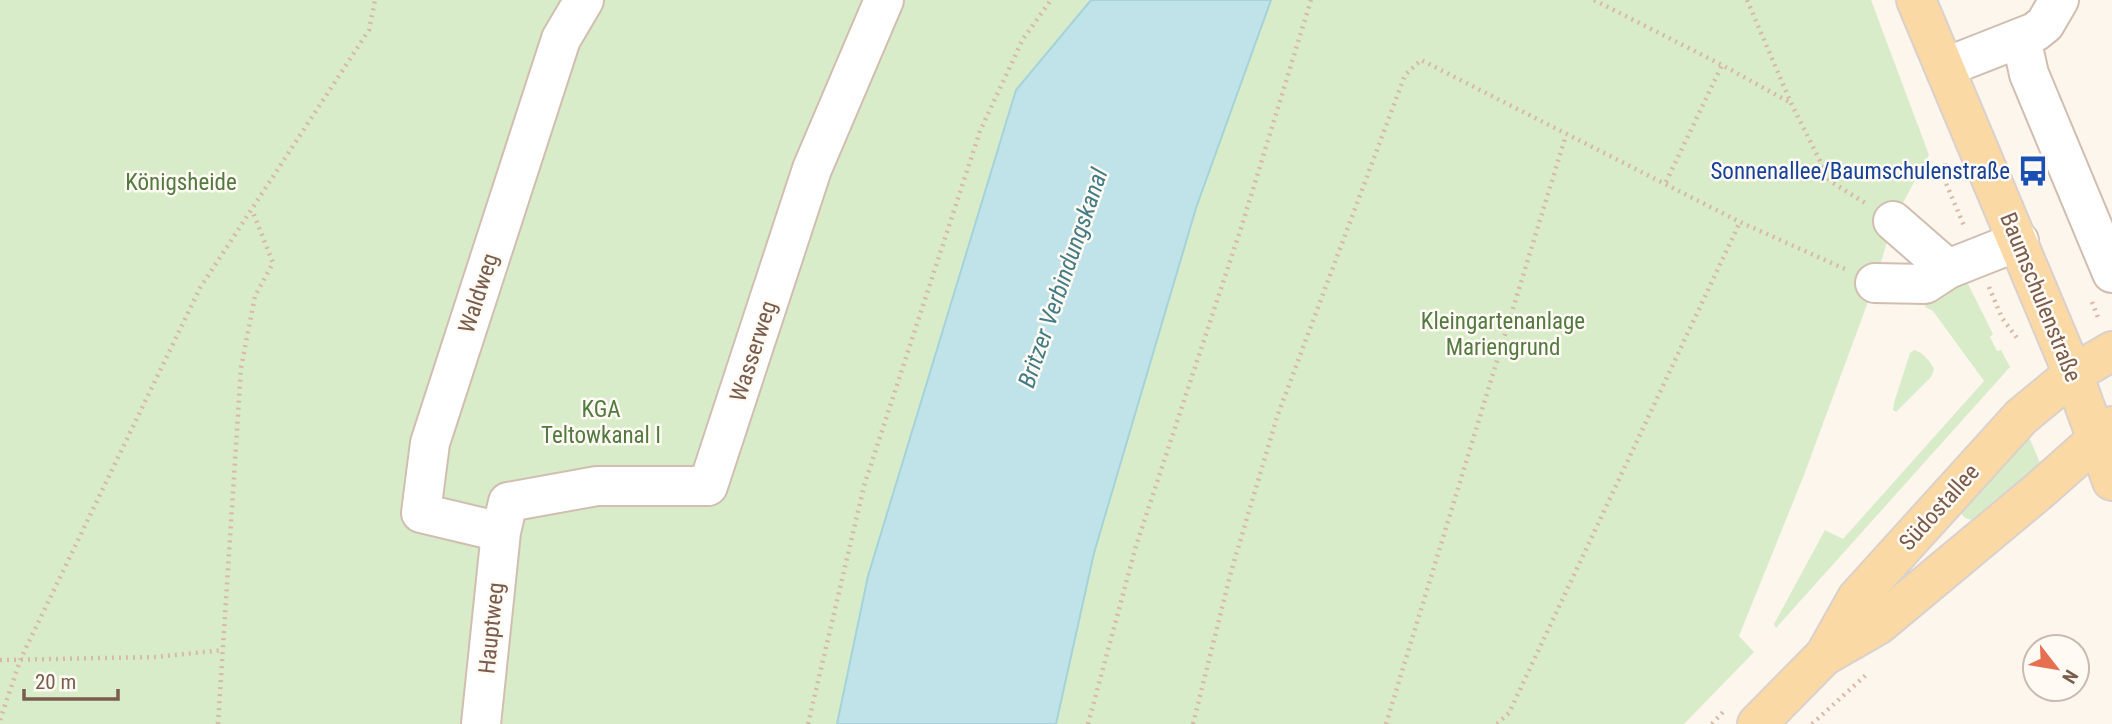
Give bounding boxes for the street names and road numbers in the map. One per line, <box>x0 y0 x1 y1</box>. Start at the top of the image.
street label: Baumschulenstraße <box>1994 209 2087 386</box>
street label: Waldweg <box>453 250 504 336</box>
street label: Wasserweg <box>725 297 782 405</box>
street label: Südostallee <box>1894 459 1985 556</box>
street label: Hauptweg <box>473 581 510 675</box>

